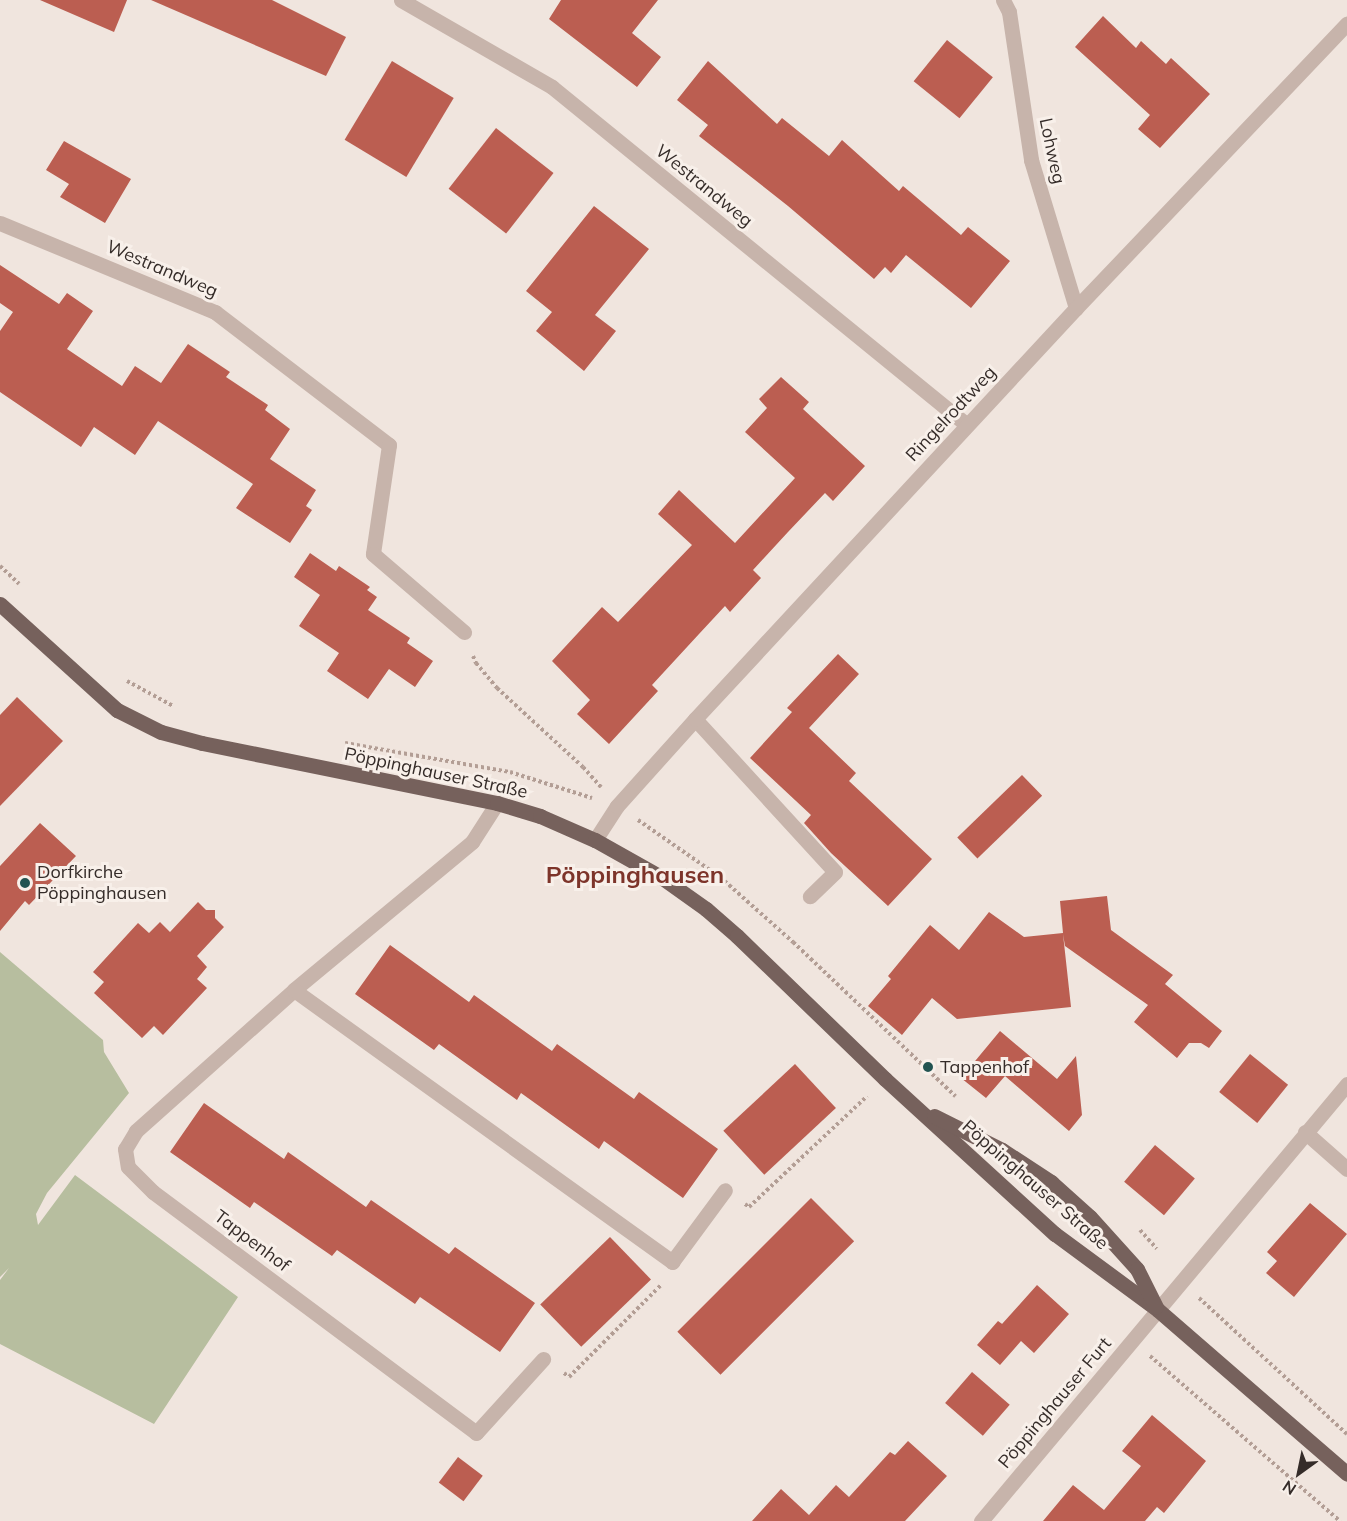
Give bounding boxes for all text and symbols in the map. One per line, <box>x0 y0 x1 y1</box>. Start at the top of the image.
street label: Lohweg <box>1035 116 1069 186</box>
street label: Westrandweg <box>651 140 757 232</box>
street label: Westrandweg <box>103 236 221 302</box>
street label: Ringelrodtweg <box>901 362 1001 466</box>
street label: Pöppinghauser Straße <box>343 743 529 803</box>
district label: Pöppinghausen <box>546 861 724 889</box>
place label: Dorfkirche Pöppinghausen <box>37 862 167 904</box>
marker: Dorfkirche Pöppinghausen <box>18 876 32 890</box>
place label: Tappenhof <box>940 1056 1029 1078</box>
marker: Tappenhof <box>921 1060 935 1074</box>
street label: Pöppinghauser Straße <box>958 1116 1112 1254</box>
street label: Tappenhof <box>210 1206 294 1276</box>
street label: Pöppinghauser Furt <box>994 1333 1116 1473</box>
north arrow <box>1269 1443 1329 1503</box>
text: N <box>1279 1476 1300 1500</box>

